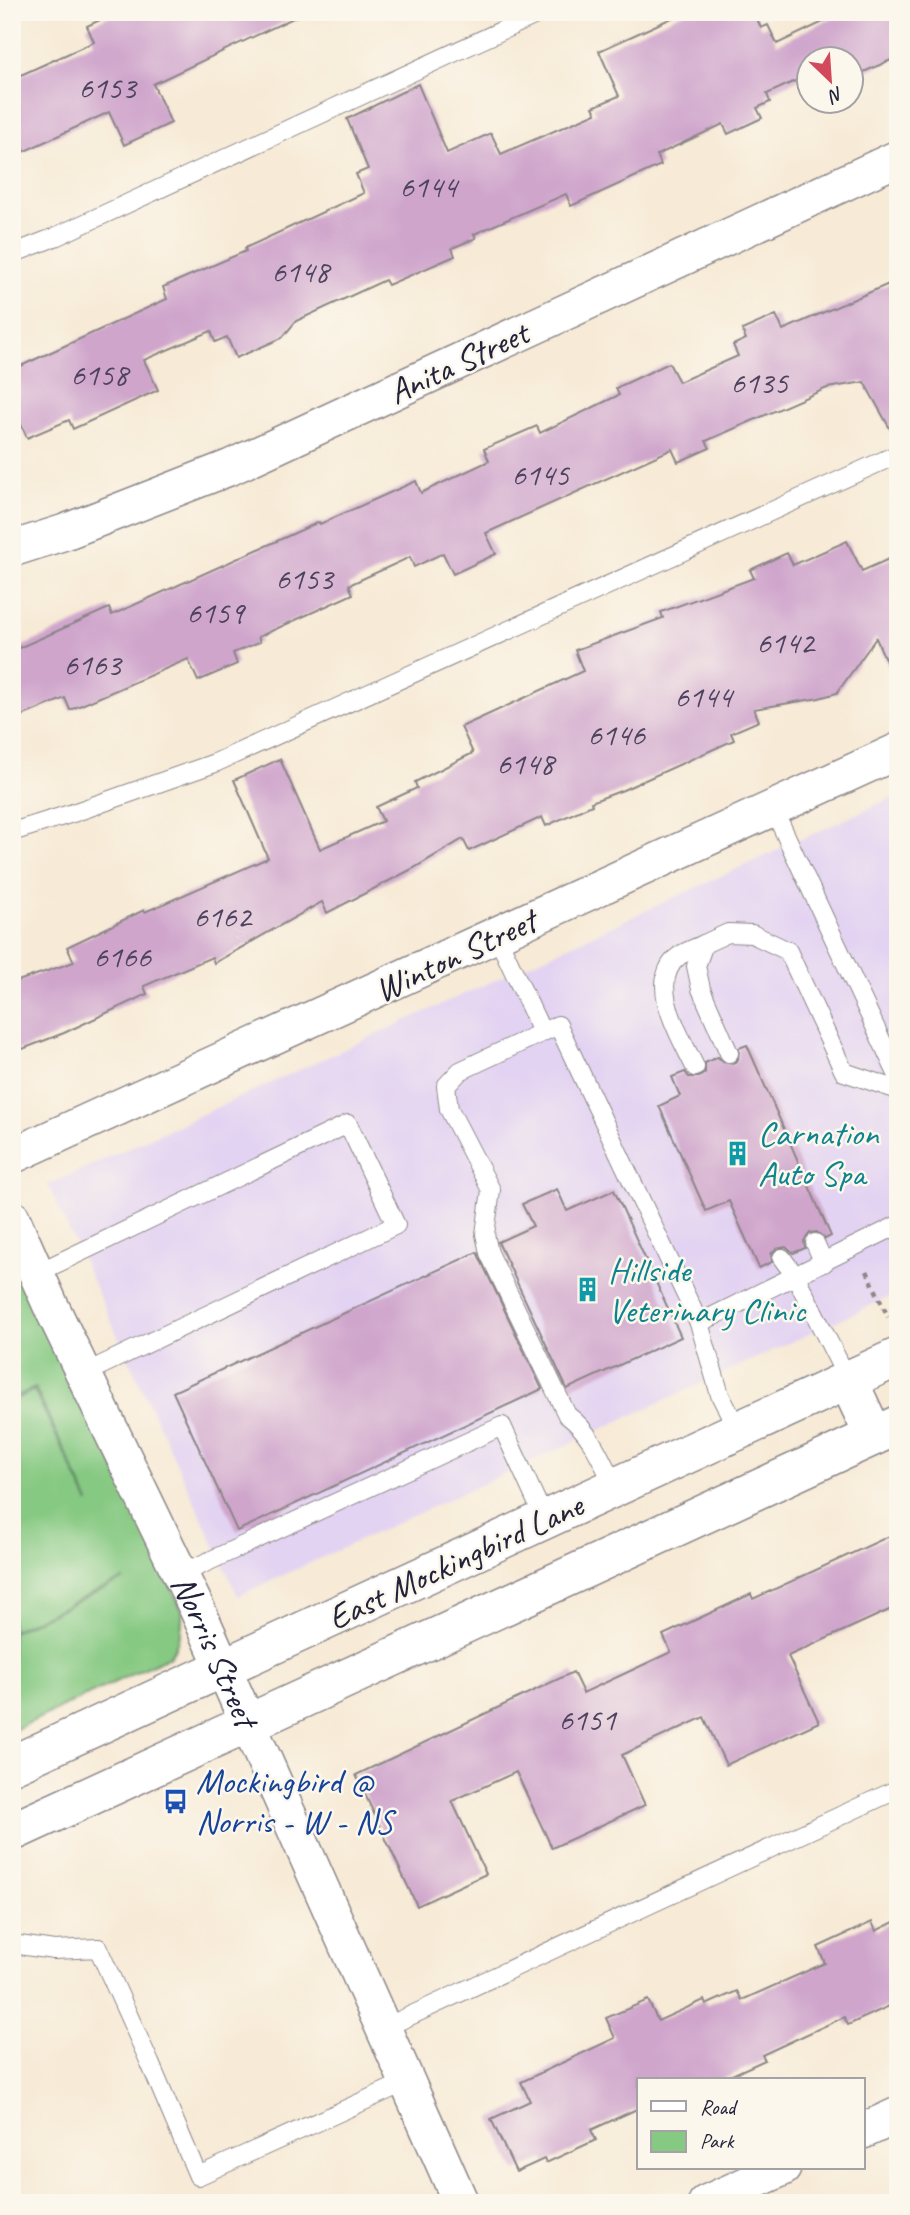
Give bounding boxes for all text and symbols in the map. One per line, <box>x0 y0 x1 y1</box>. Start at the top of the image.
north arrow <box>794 46 864 116</box>
house number: 6153 <box>78 67 138 108</box>
text: N <box>823 81 847 109</box>
house number: 6144 <box>399 166 460 207</box>
house number: 6148 <box>271 251 331 292</box>
street label: Anita Street <box>381 309 538 414</box>
house number: 6158 <box>70 354 130 395</box>
house number: 6135 <box>730 362 789 403</box>
house number: 6145 <box>511 454 570 495</box>
house number: 6153 <box>275 558 335 599</box>
house number: 6159 <box>186 592 246 633</box>
house number: 6142 <box>756 622 816 663</box>
house number: 6163 <box>63 644 123 685</box>
house number: 6144 <box>674 676 735 717</box>
house number: 6146 <box>587 714 646 755</box>
house number: 6148 <box>496 743 556 784</box>
house number: 6162 <box>193 896 253 937</box>
street label: Winton Street <box>367 897 547 1012</box>
house number: 6166 <box>93 936 152 977</box>
place label: Carnation Auto Spa <box>758 1111 880 1196</box>
building icon: Carnation Auto Spa <box>724 1139 752 1167</box>
place label: Hillside Veterinary Clinic <box>608 1248 807 1333</box>
building icon: Hillside Veterinary Clinic <box>574 1276 602 1304</box>
street label: East Mockingbird Lane <box>320 1482 592 1640</box>
street label: Norris Street <box>161 1567 270 1738</box>
house number: 6151 <box>558 1699 617 1740</box>
place label: Mockingbird @ Norris - W - NS <box>196 1759 397 1844</box>
bus stop icon: Mockingbird @ Norris - W - NS <box>162 1787 190 1815</box>
legend <box>637 2078 864 2170</box>
text: Road <box>700 2094 739 2120</box>
text: Park <box>700 2128 735 2154</box>

